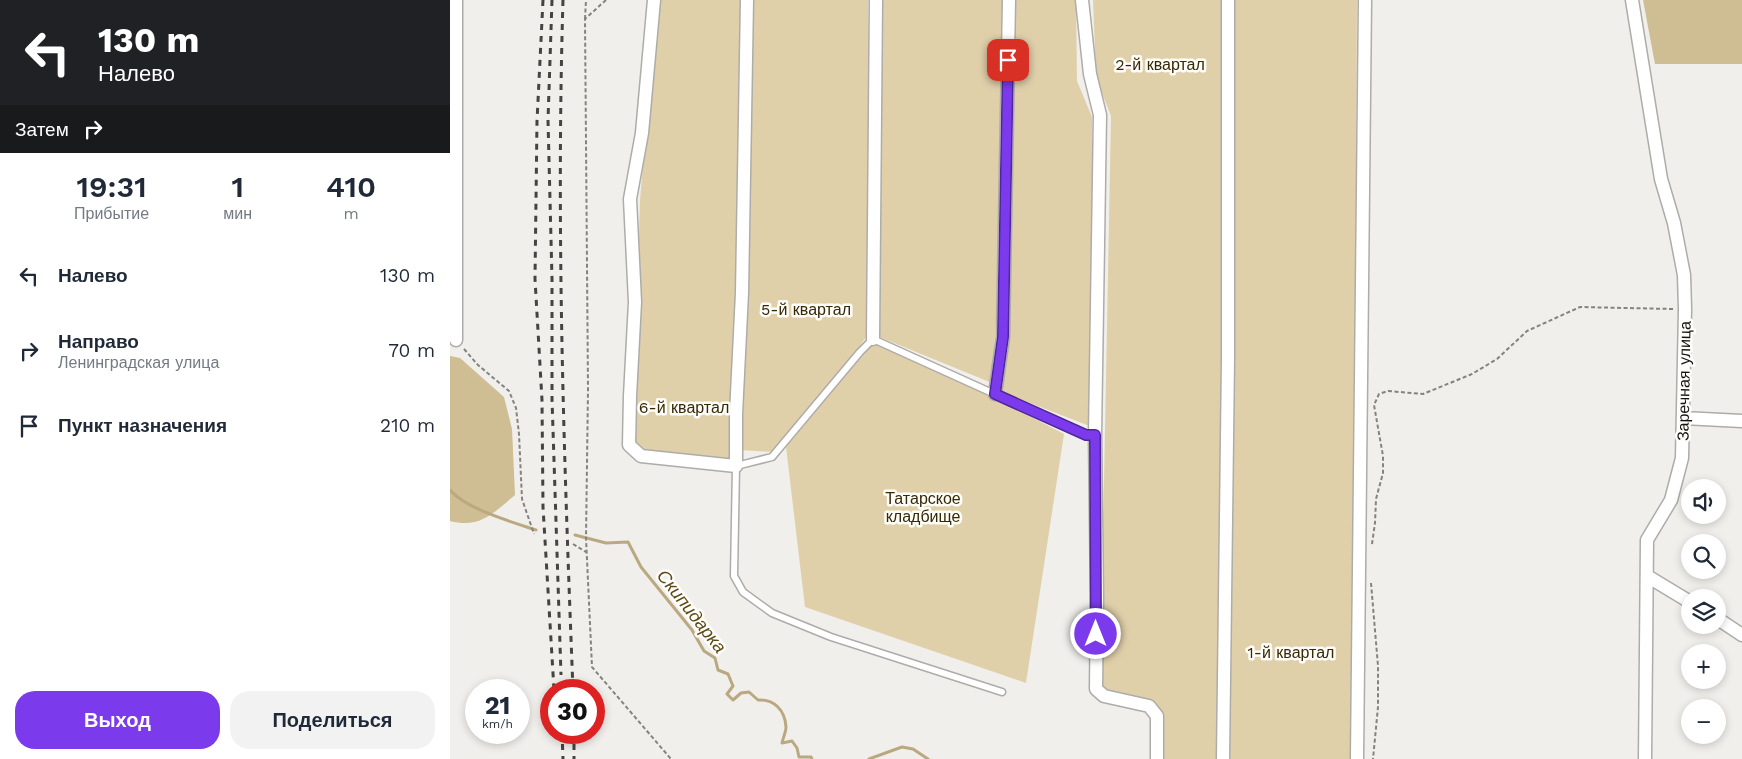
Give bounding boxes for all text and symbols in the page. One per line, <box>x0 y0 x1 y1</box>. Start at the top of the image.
text: 130 m <box>98 19 199 61</box>
icon: left <box>15 20 80 85</box>
pin <box>987 39 1029 81</box>
icon: arrive <box>994 46 1022 74</box>
park label: 2-й квартал <box>1115 55 1205 74</box>
text: Налево <box>98 61 175 86</box>
icon: right <box>79 115 107 143</box>
text: Затем <box>15 118 69 141</box>
text: 19:31 <box>77 169 147 204</box>
text: 1 <box>231 169 244 204</box>
text: 410 <box>326 169 376 204</box>
text: Прибытие <box>74 204 149 223</box>
text: мин <box>223 204 252 223</box>
text: m <box>343 204 359 223</box>
icon: left <box>15 262 43 290</box>
text: Налево <box>58 264 128 287</box>
text: 130 m <box>380 264 435 287</box>
park label: 5-й квартал <box>761 300 851 319</box>
street label: Заречная улица <box>1673 321 1695 441</box>
text: Направо <box>58 330 139 353</box>
icon: right <box>15 337 43 365</box>
text: 70 m <box>388 339 435 362</box>
text: Ленинградская улица <box>58 353 219 372</box>
park label: 6-й квартал <box>639 398 729 417</box>
icon: arrive <box>15 412 43 440</box>
text: Пункт назначения <box>58 414 227 437</box>
text: 210 m <box>380 414 435 437</box>
map controls <box>1681 479 1726 744</box>
button: sound <box>1681 479 1726 524</box>
park label: Татарское кладбище <box>885 489 961 526</box>
button: search <box>1681 534 1726 579</box>
water label: Скипидарка <box>653 565 731 657</box>
button: layers <box>1681 589 1726 634</box>
position arrow <box>1069 607 1121 659</box>
park label: 1-й квартал <box>1248 643 1334 662</box>
button: + <box>1681 644 1726 689</box>
speed limit sign: 30 <box>540 679 605 744</box>
button: Выход <box>15 691 220 749</box>
button: Поделиться <box>230 691 435 749</box>
text: 21 <box>485 691 510 720</box>
button: − <box>1681 699 1726 744</box>
text: km/h <box>482 717 513 731</box>

